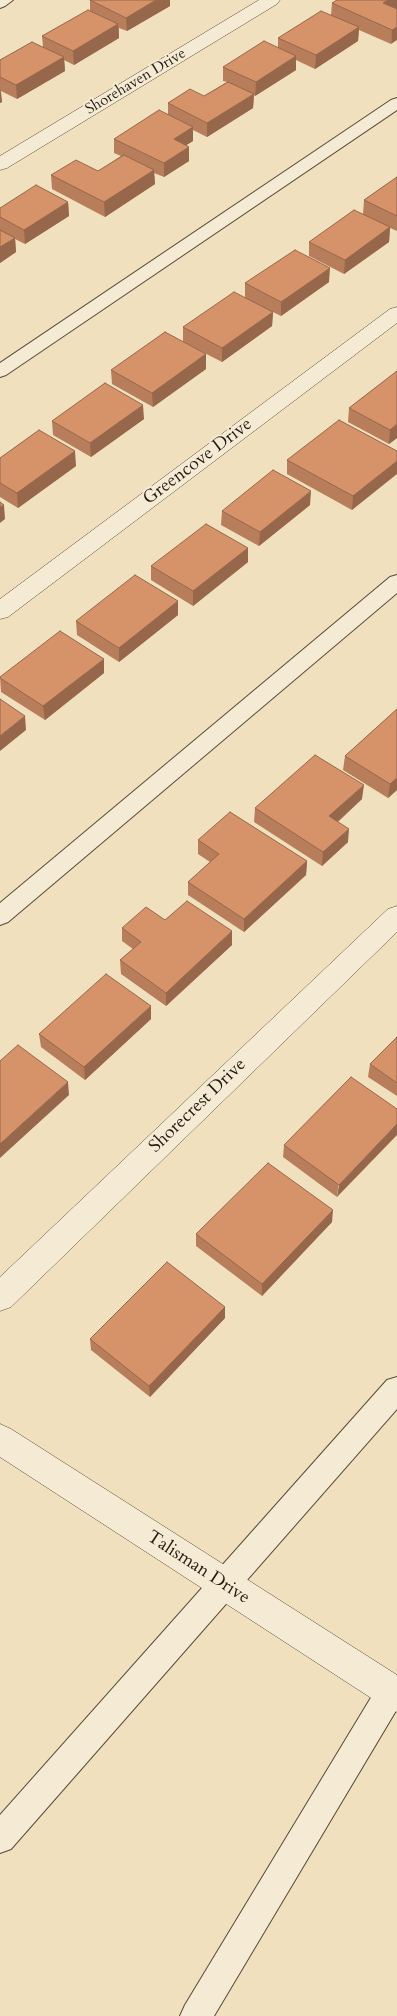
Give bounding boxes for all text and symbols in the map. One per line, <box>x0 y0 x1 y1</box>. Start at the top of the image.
street label: Shorehaven Drive <box>82 45 190 119</box>
street label: Greencove Drive <box>139 414 257 510</box>
street label: Shorecrest Drive <box>145 1054 251 1158</box>
street label: Talisman Drive <box>143 1527 253 1609</box>

